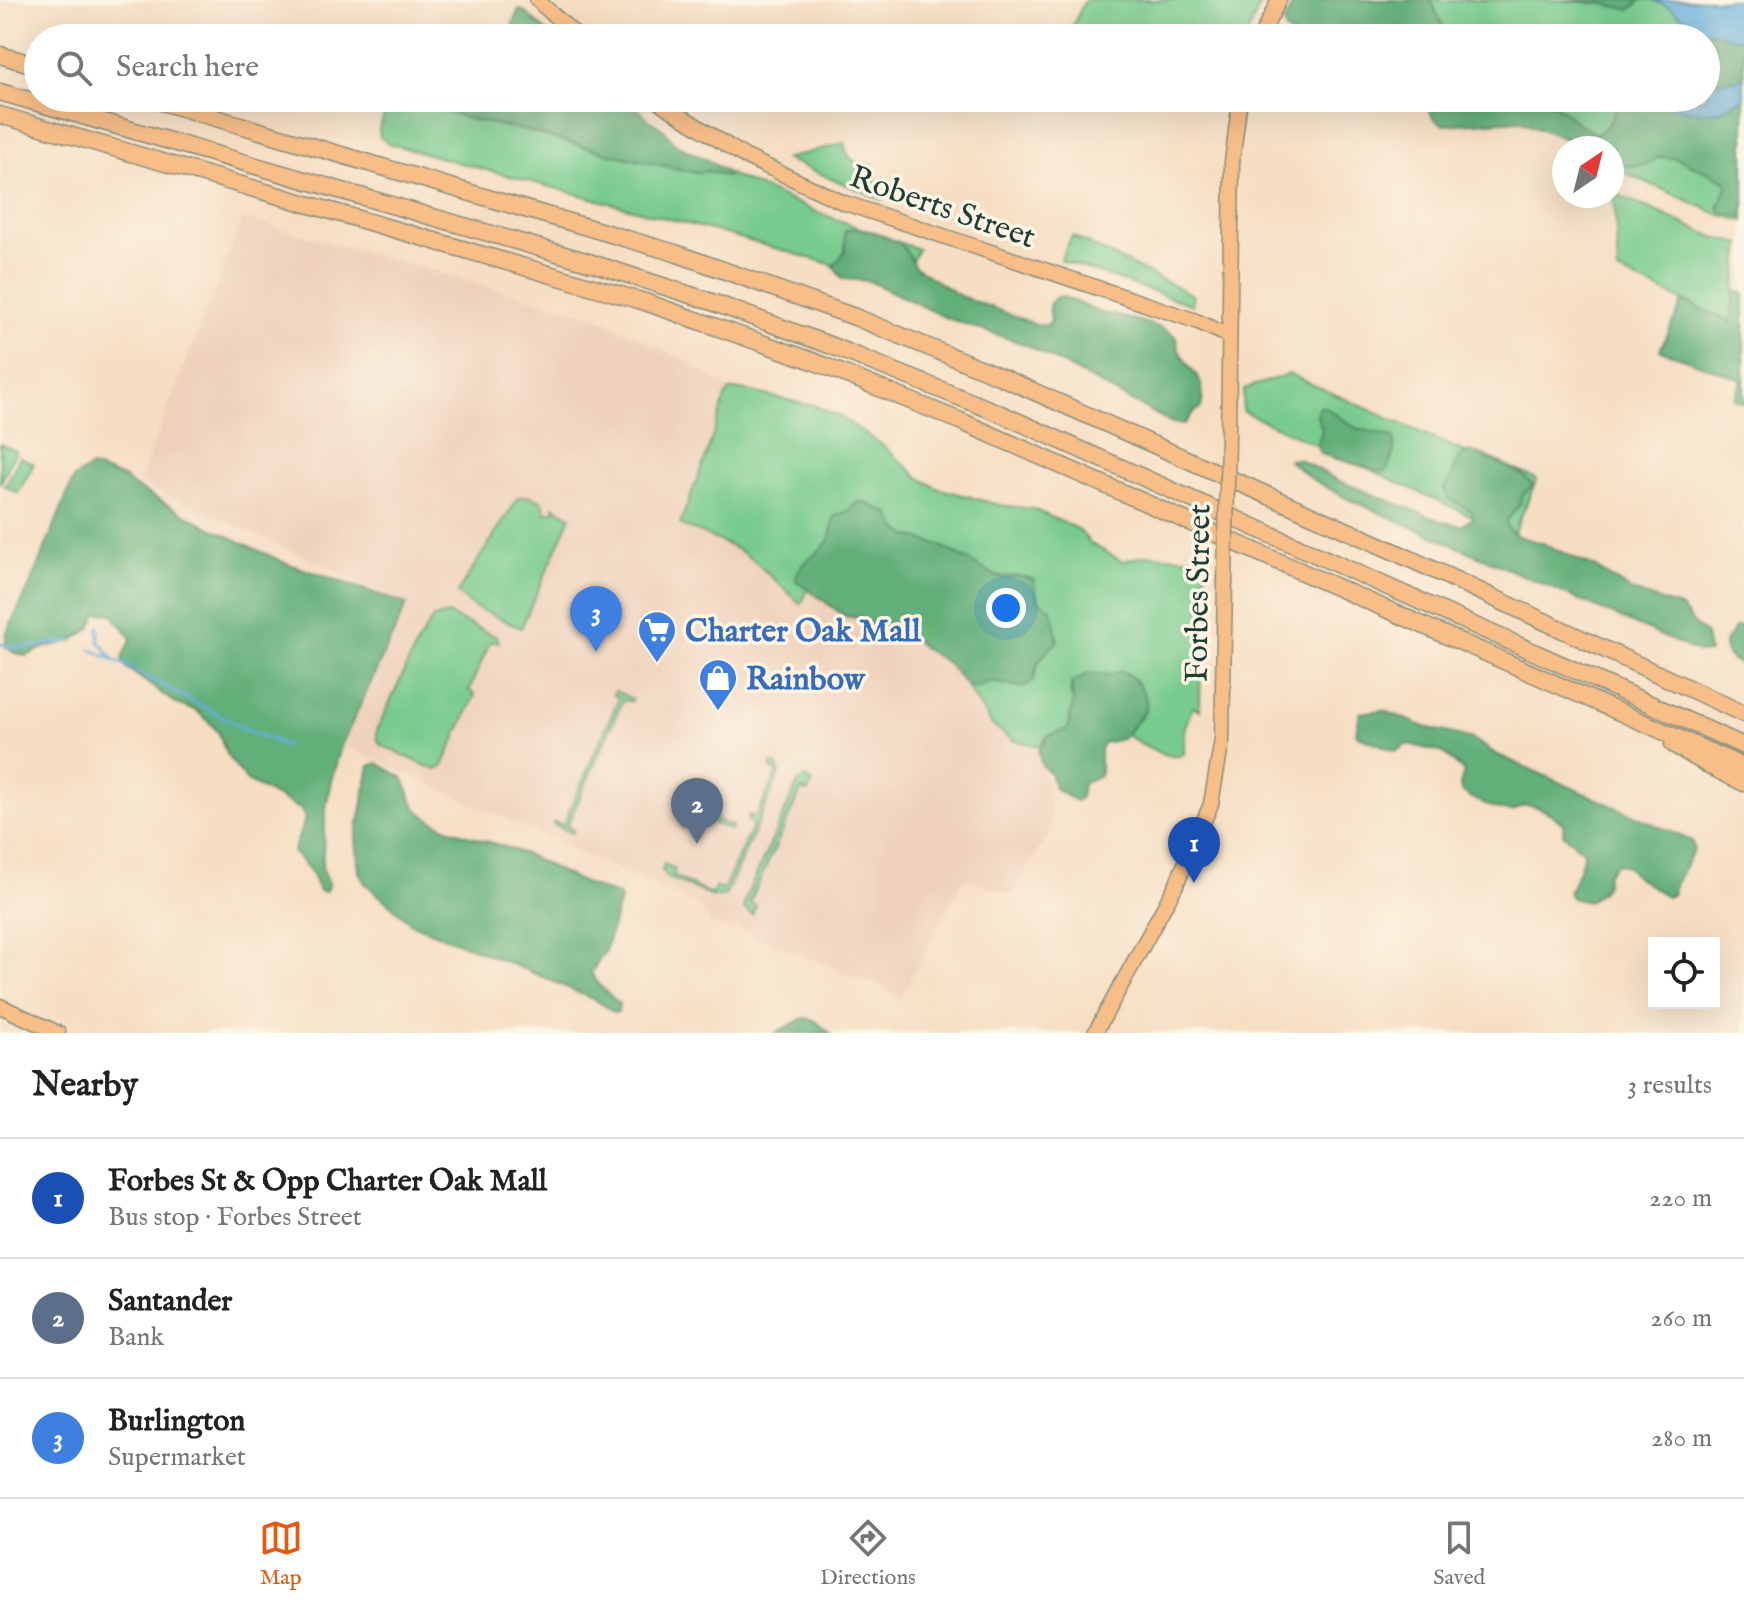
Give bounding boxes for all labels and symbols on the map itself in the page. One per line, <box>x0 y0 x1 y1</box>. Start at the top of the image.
north arrow <box>1552 136 1624 208</box>
street label: Roberts Street <box>844 157 1040 259</box>
street label: Forbes Street <box>1177 503 1222 683</box>
pin: 3 <box>570 586 622 652</box>
your location <box>986 588 1026 628</box>
supermarket icon: Charter Oak Mall <box>636 609 678 664</box>
place label: Charter Oak Mall <box>685 612 922 653</box>
shop icon: Rainbow <box>697 657 739 712</box>
place label: Rainbow <box>746 660 867 701</box>
pin: 2 <box>671 778 723 844</box>
pin: 1 <box>1168 817 1220 883</box>

